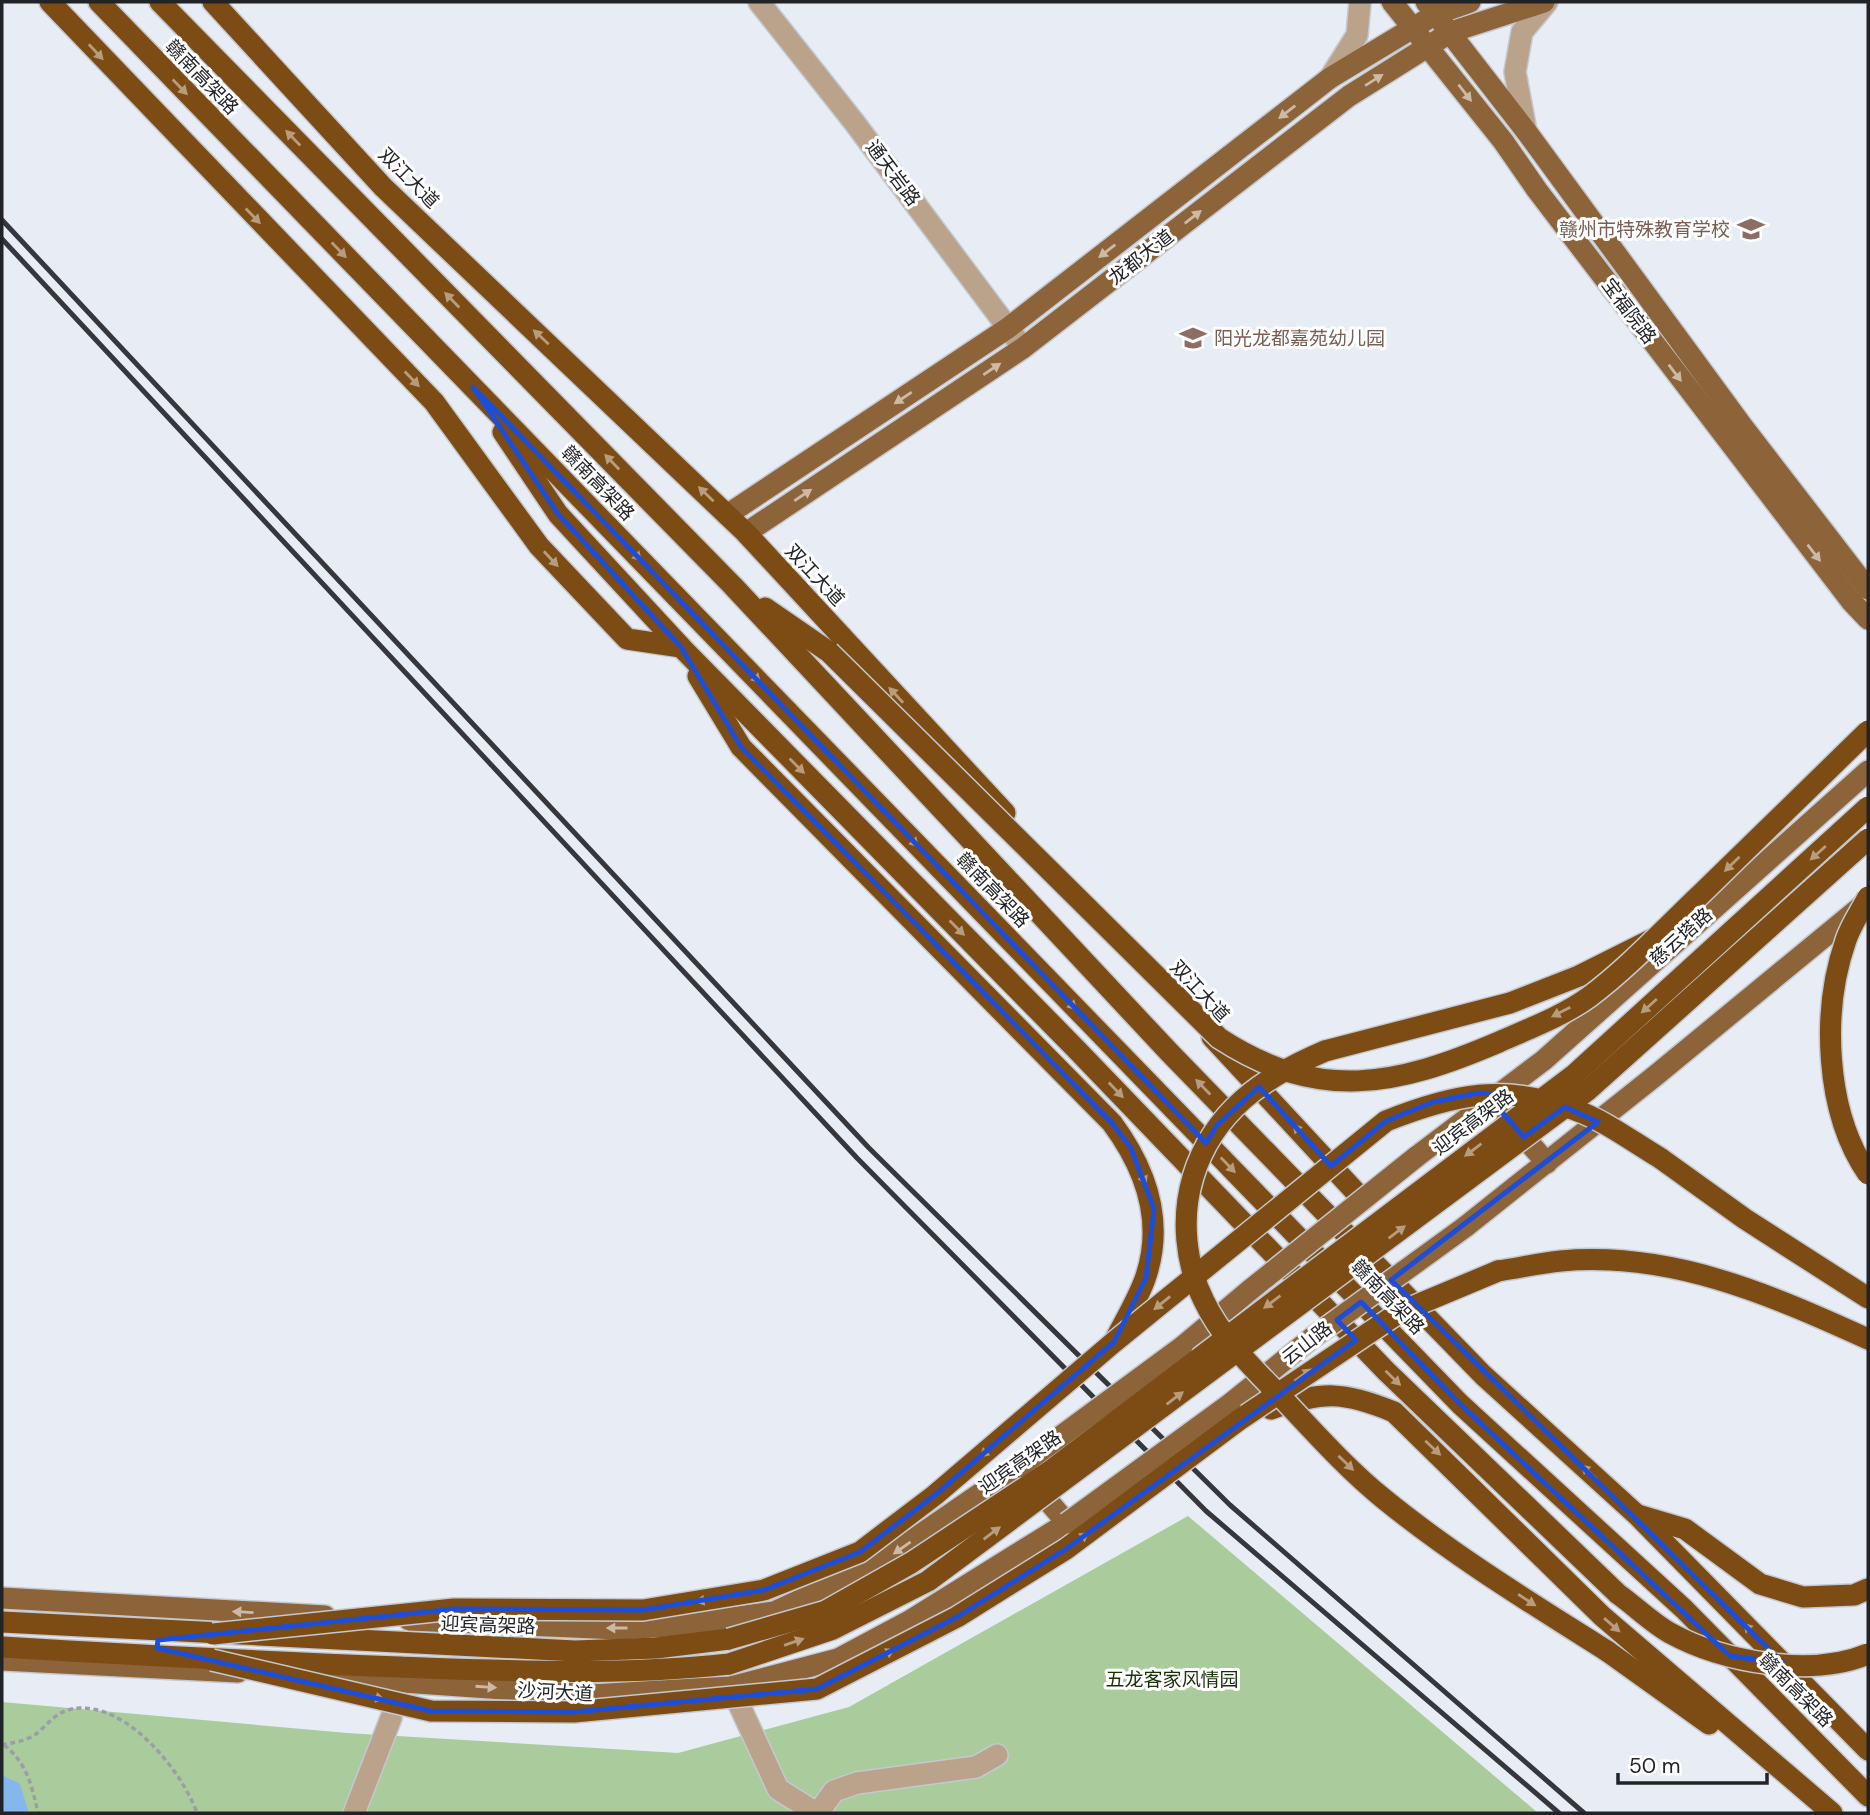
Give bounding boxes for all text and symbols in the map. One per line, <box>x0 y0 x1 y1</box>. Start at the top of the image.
street label: 赣南高架路 <box>160 34 244 120</box>
one-way arrow <box>88 43 104 61</box>
one-way arrow <box>1365 74 1384 87</box>
one-way arrow <box>171 78 187 95</box>
one-way arrow <box>1458 84 1472 102</box>
one-way arrow <box>1278 104 1296 118</box>
one-way arrow <box>284 129 301 146</box>
street label: 通天岩路 <box>860 135 926 211</box>
street label: 双江大道 <box>373 142 445 214</box>
one-way arrow <box>245 207 261 224</box>
one-way arrow <box>1183 209 1201 224</box>
school or university icon: 赣州市特殊教育学校 <box>1736 214 1766 244</box>
place label: 赣州市特殊教育学校 <box>1559 217 1730 242</box>
street label: 龙都大道 <box>1103 224 1179 290</box>
one-way arrow <box>330 241 347 258</box>
one-way arrow <box>1099 244 1117 259</box>
street label: 宝福院路 <box>1596 273 1662 349</box>
one-way arrow <box>445 292 461 309</box>
school or university icon: 阳光龙都嘉苑幼儿园 <box>1178 323 1208 353</box>
place label: 阳光龙都嘉苑幼儿园 <box>1214 326 1385 351</box>
one-way arrow <box>532 329 550 345</box>
one-way arrow <box>983 362 1001 376</box>
one-way arrow <box>1668 363 1683 381</box>
one-way arrow <box>403 371 420 388</box>
one-way arrow <box>893 392 913 405</box>
street label: 赣南高架路 <box>556 440 640 526</box>
one-way arrow <box>603 454 620 471</box>
one-way arrow <box>698 487 715 503</box>
one-way arrow <box>793 489 813 502</box>
street label: 双江大道 <box>780 539 850 611</box>
one-way arrow <box>626 544 642 561</box>
one-way arrow <box>1806 544 1821 562</box>
one-way arrow <box>543 550 559 567</box>
one-way arrow <box>745 666 761 683</box>
one-way arrow <box>888 687 904 704</box>
one-way arrow <box>789 757 806 774</box>
one-way arrow <box>903 830 920 847</box>
one-way arrow <box>1809 845 1827 861</box>
street label: 赣南高架路 <box>951 847 1035 933</box>
one-way arrow <box>1724 855 1740 872</box>
street label: 慈云塔路 <box>1644 902 1718 972</box>
one-way arrow <box>948 919 965 936</box>
street label: 双江大道 <box>1165 955 1235 1027</box>
one-way arrow <box>1061 993 1077 1010</box>
one-way arrow <box>1640 998 1658 1014</box>
one-way arrow <box>1550 1006 1570 1018</box>
one-way arrow <box>1195 1079 1211 1096</box>
one-way arrow <box>1108 1081 1124 1098</box>
street label: 迎宾高架路 <box>1428 1083 1518 1161</box>
one-way arrow <box>1292 1124 1308 1141</box>
one-way arrow <box>1465 1143 1483 1158</box>
one-way arrow <box>1219 1157 1236 1174</box>
one-way arrow <box>1137 1164 1148 1185</box>
one-way arrow <box>1387 1225 1405 1240</box>
street label: 赣南高架路 <box>1346 1254 1430 1340</box>
one-way arrow <box>1153 1295 1170 1310</box>
one-way arrow <box>1263 1295 1282 1309</box>
street label: 云山路 <box>1277 1316 1337 1370</box>
one-way arrow <box>1294 1368 1312 1382</box>
one-way arrow <box>1384 1369 1401 1385</box>
one-way arrow <box>1166 1391 1184 1405</box>
street label: 迎宾高架路 <box>974 1425 1066 1499</box>
one-way arrow <box>1424 1439 1441 1456</box>
one-way arrow <box>979 1442 997 1458</box>
one-way arrow <box>1337 1454 1354 1470</box>
one-way arrow <box>1580 1464 1598 1480</box>
one-way arrow <box>983 1527 1001 1541</box>
one-way arrow <box>1071 1532 1089 1546</box>
one-way arrow <box>893 1541 911 1555</box>
one-way arrow <box>1517 1594 1536 1607</box>
one-way arrow <box>695 1595 717 1606</box>
one-way arrow <box>232 1606 254 1617</box>
street label: 迎宾高架路 <box>440 1611 536 1639</box>
one-way arrow <box>1603 1617 1621 1633</box>
one-way arrow <box>606 1622 628 1634</box>
one-way arrow <box>1743 1623 1760 1640</box>
one-way arrow <box>783 1636 804 1647</box>
one-way arrow <box>875 1648 894 1660</box>
street label: 赣南高架路 <box>1754 1648 1838 1732</box>
park label: 五龙客家风情园 <box>1105 1667 1239 1692</box>
street label: 沙河大道 <box>516 1678 594 1706</box>
one-way arrow <box>475 1682 497 1693</box>
one-way arrow <box>363 1692 385 1703</box>
scale bar <box>1618 1742 1767 1786</box>
text: 50 m <box>1629 1752 1680 1780</box>

